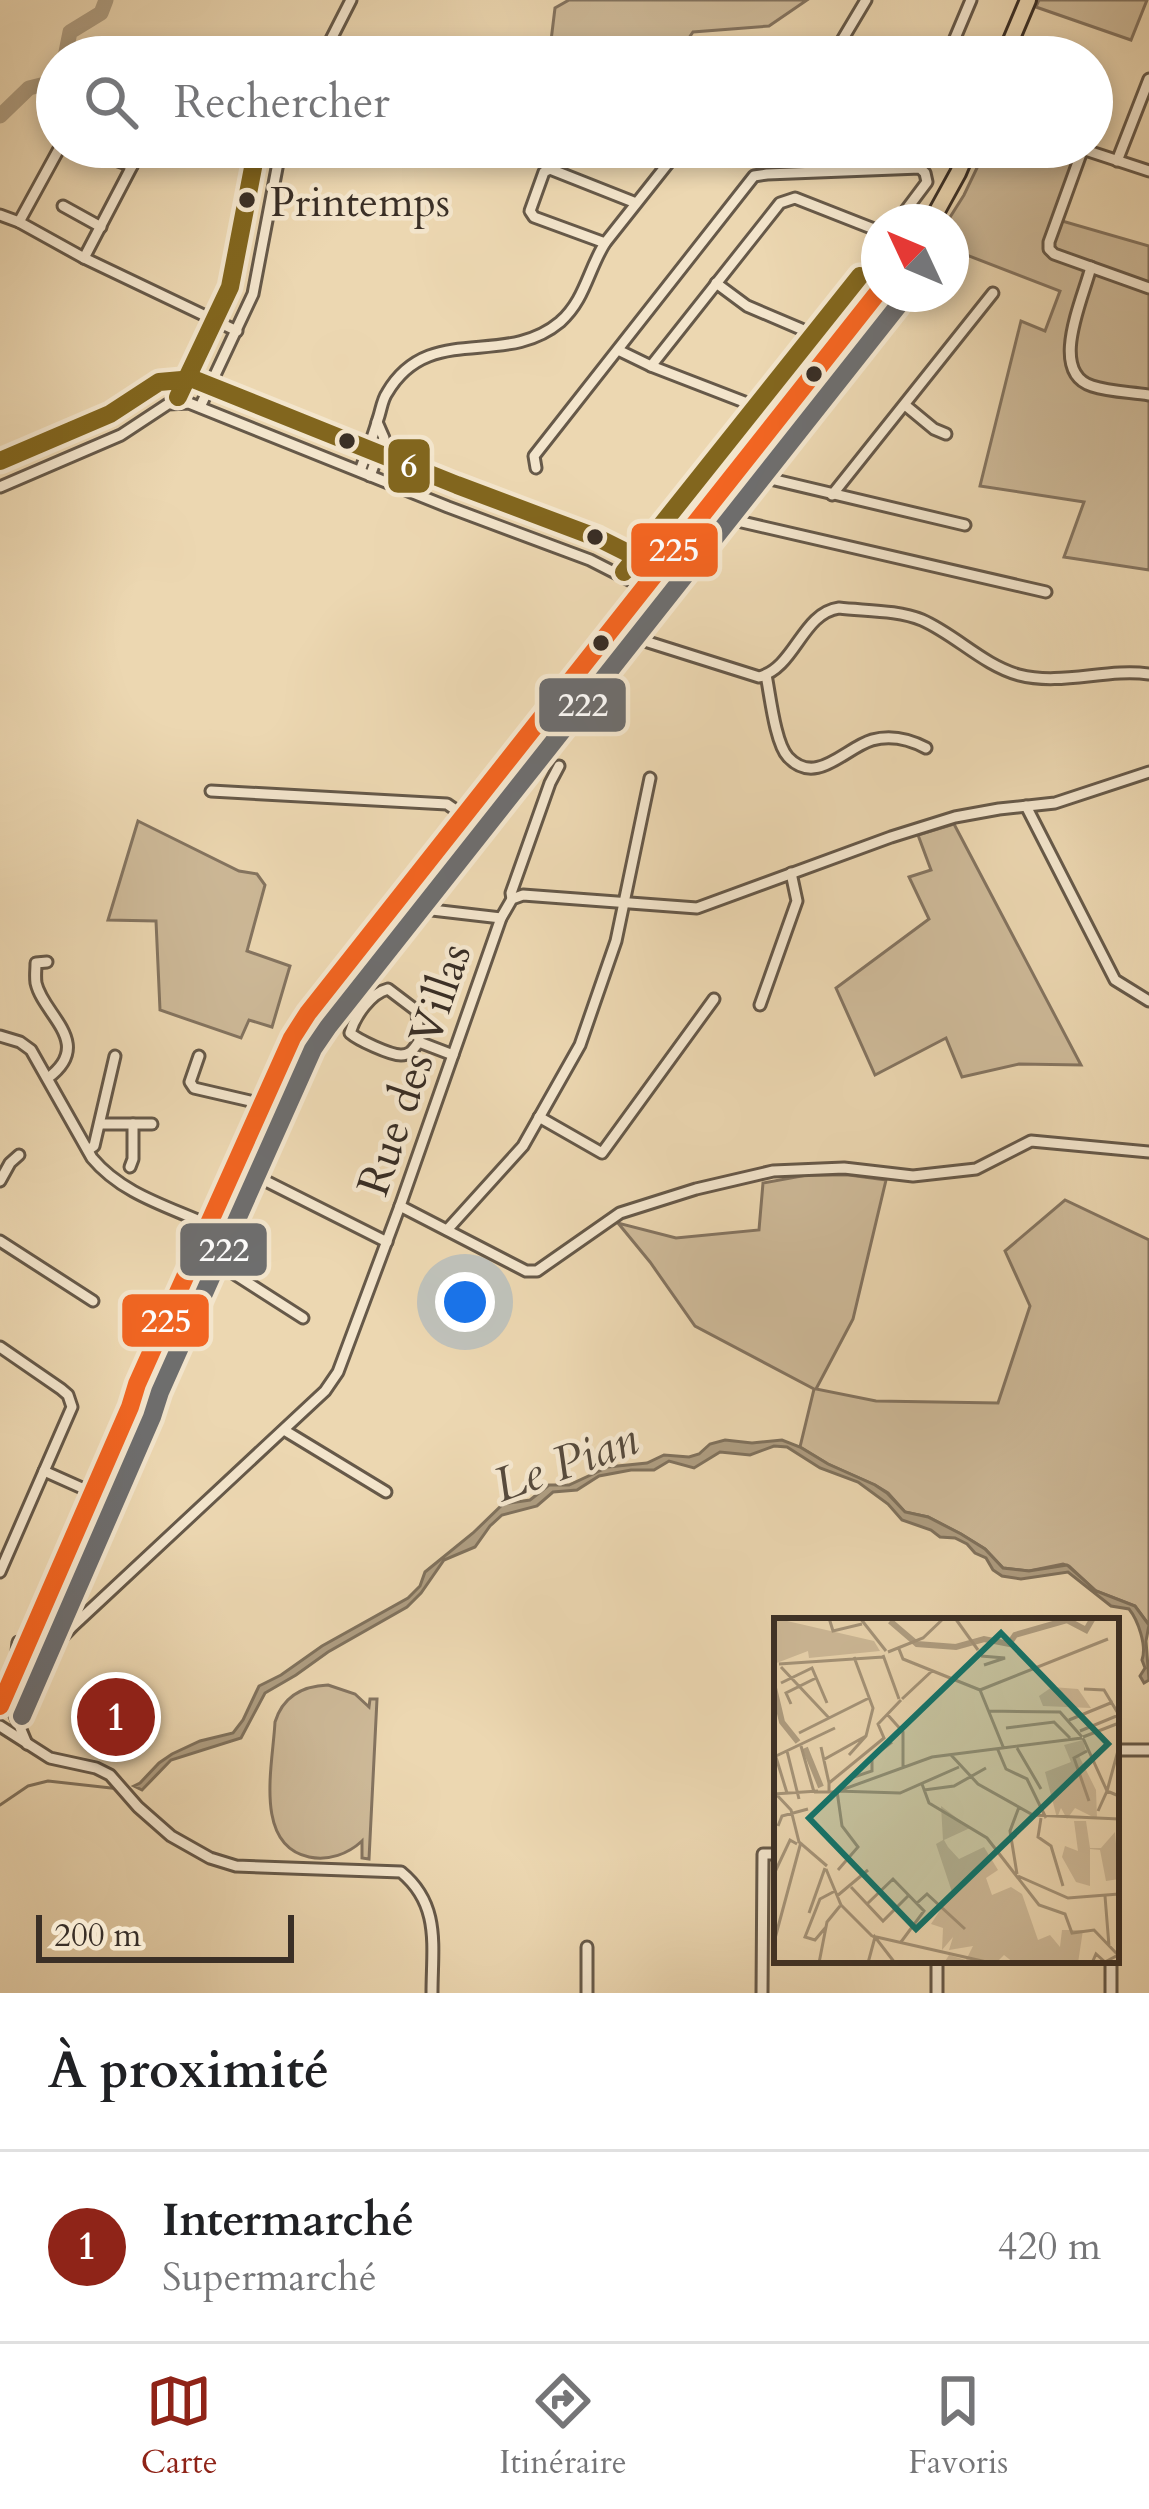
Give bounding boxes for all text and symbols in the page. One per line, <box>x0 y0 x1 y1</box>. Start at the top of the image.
search box <box>36 36 1113 168</box>
icon: search <box>78 69 144 135</box>
text: Rechercher <box>174 72 390 133</box>
place label: Printemps <box>270 174 450 231</box>
marker: Printemps <box>236 189 258 211</box>
north arrow <box>861 204 969 312</box>
unlabelled marker <box>803 363 825 385</box>
unlabelled marker <box>336 430 358 452</box>
line badge: 6 <box>386 437 432 495</box>
text: 6 <box>401 444 417 489</box>
line badge: 225 <box>629 521 720 579</box>
unlabelled marker <box>584 526 606 548</box>
text: 225 <box>649 528 699 573</box>
unlabelled marker <box>590 632 612 654</box>
line badge: 222 <box>537 676 628 734</box>
text: 222 <box>558 683 608 728</box>
street label: Rue des Villas <box>343 935 486 1204</box>
line badge: 222 <box>178 1221 269 1278</box>
text: 222 <box>199 1228 249 1273</box>
your location <box>435 1272 495 1332</box>
line badge: 225 <box>120 1292 211 1349</box>
text: 225 <box>141 1299 191 1344</box>
water label: Le Pian <box>485 1406 646 1518</box>
inset map <box>774 1618 1119 1963</box>
pin: 1 <box>77 1672 155 1762</box>
scale bar <box>36 1909 294 1962</box>
text: 200 m <box>54 1913 141 1958</box>
text: À proximité <box>48 2036 329 2106</box>
text: Intermarché <box>162 2190 414 2251</box>
text: 1 <box>77 2220 97 2273</box>
text: 420 m <box>998 2220 1101 2273</box>
text: Supermarché <box>162 2251 377 2304</box>
tab: Carte <box>141 2368 218 2485</box>
tab: Itinéraire <box>499 2368 627 2485</box>
tab: Favoris <box>908 2368 1008 2485</box>

